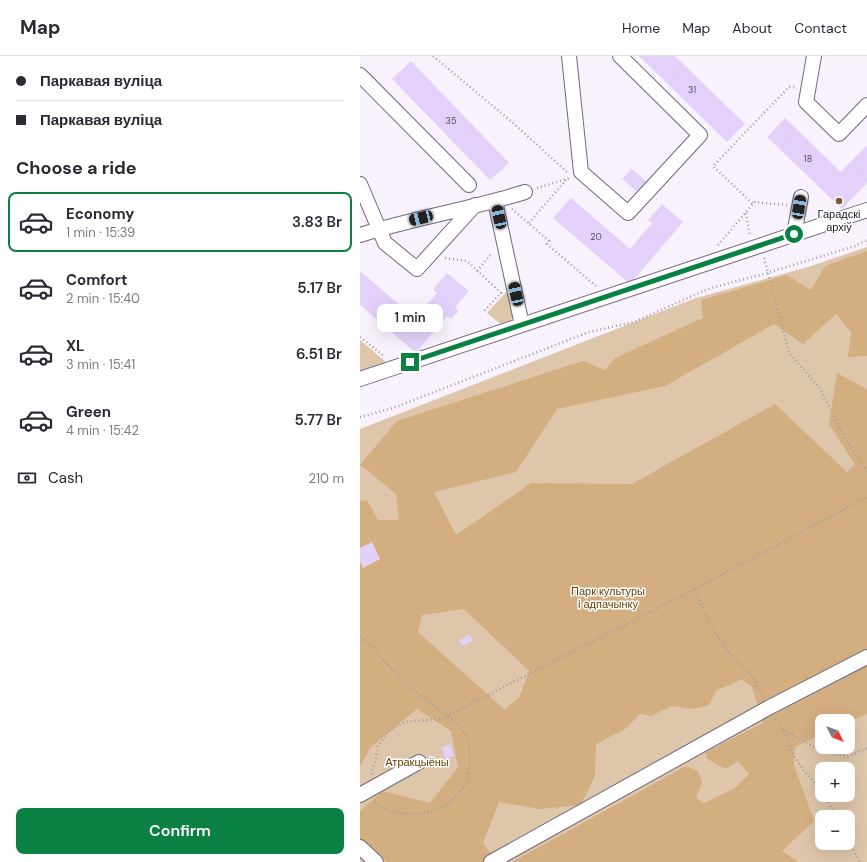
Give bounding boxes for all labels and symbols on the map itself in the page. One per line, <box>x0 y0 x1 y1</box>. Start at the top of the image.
house number: 31 <box>688 84 696 96</box>
house number: 35 <box>446 115 456 127</box>
house number: 18 <box>804 153 812 165</box>
car <box>791 194 807 220</box>
marker: Гарадскі архіў <box>834 196 844 206</box>
car <box>491 204 507 230</box>
place label: Гарадскі архіў <box>818 207 860 234</box>
car <box>408 209 434 227</box>
route start <box>785 225 803 243</box>
house number: 20 <box>590 231 602 243</box>
car <box>508 281 524 307</box>
callout: 1 min <box>377 304 443 332</box>
route end <box>401 353 419 371</box>
park label: Парк культуры і адпачынку <box>571 584 645 611</box>
north arrow <box>815 714 855 754</box>
park label: Атракцыёны <box>385 755 449 769</box>

